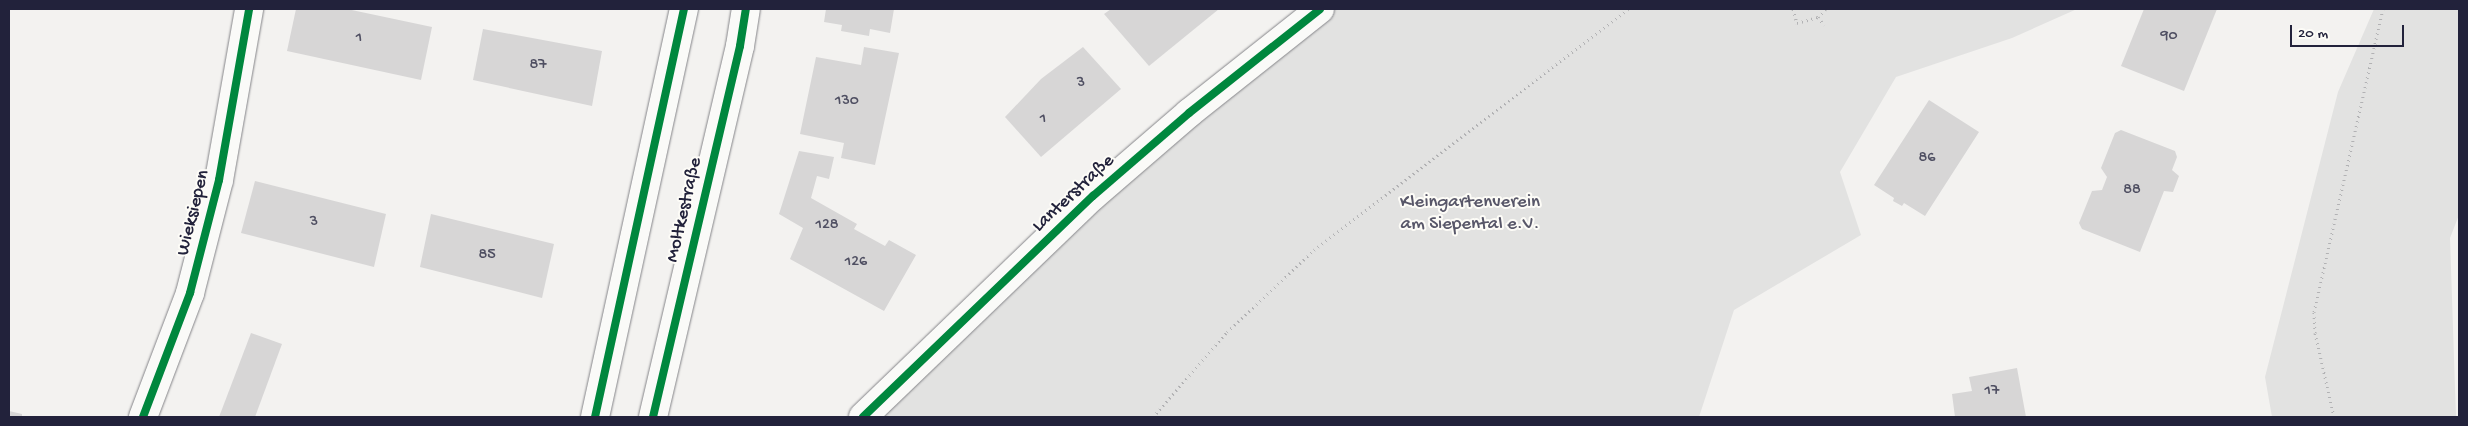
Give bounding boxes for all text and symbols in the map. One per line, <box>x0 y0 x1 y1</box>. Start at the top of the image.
scale bar <box>2293 15 2407 47</box>
text: 20 m <box>2298 25 2328 43</box>
house number: 90 <box>2160 27 2178 47</box>
house number: 1 <box>356 29 362 49</box>
house number: 87 <box>529 56 547 76</box>
house number: 3 <box>1077 74 1085 94</box>
house number: 130 <box>835 92 859 112</box>
house number: 1 <box>1040 110 1046 130</box>
house number: 86 <box>1919 149 1935 169</box>
street label: Lanterstraße <box>1028 150 1120 238</box>
street label: Moltkestraße <box>662 155 708 265</box>
street label: Wieksiepen <box>172 168 216 258</box>
house number: 88 <box>2123 181 2141 201</box>
park label: Kleingartenverein am Siepental e.V. <box>1400 192 1540 236</box>
house number: 3 <box>310 213 318 233</box>
house number: 128 <box>815 216 839 236</box>
house number: 85 <box>478 246 496 266</box>
house number: 126 <box>845 253 867 273</box>
house number: 17 <box>1985 382 1999 402</box>

